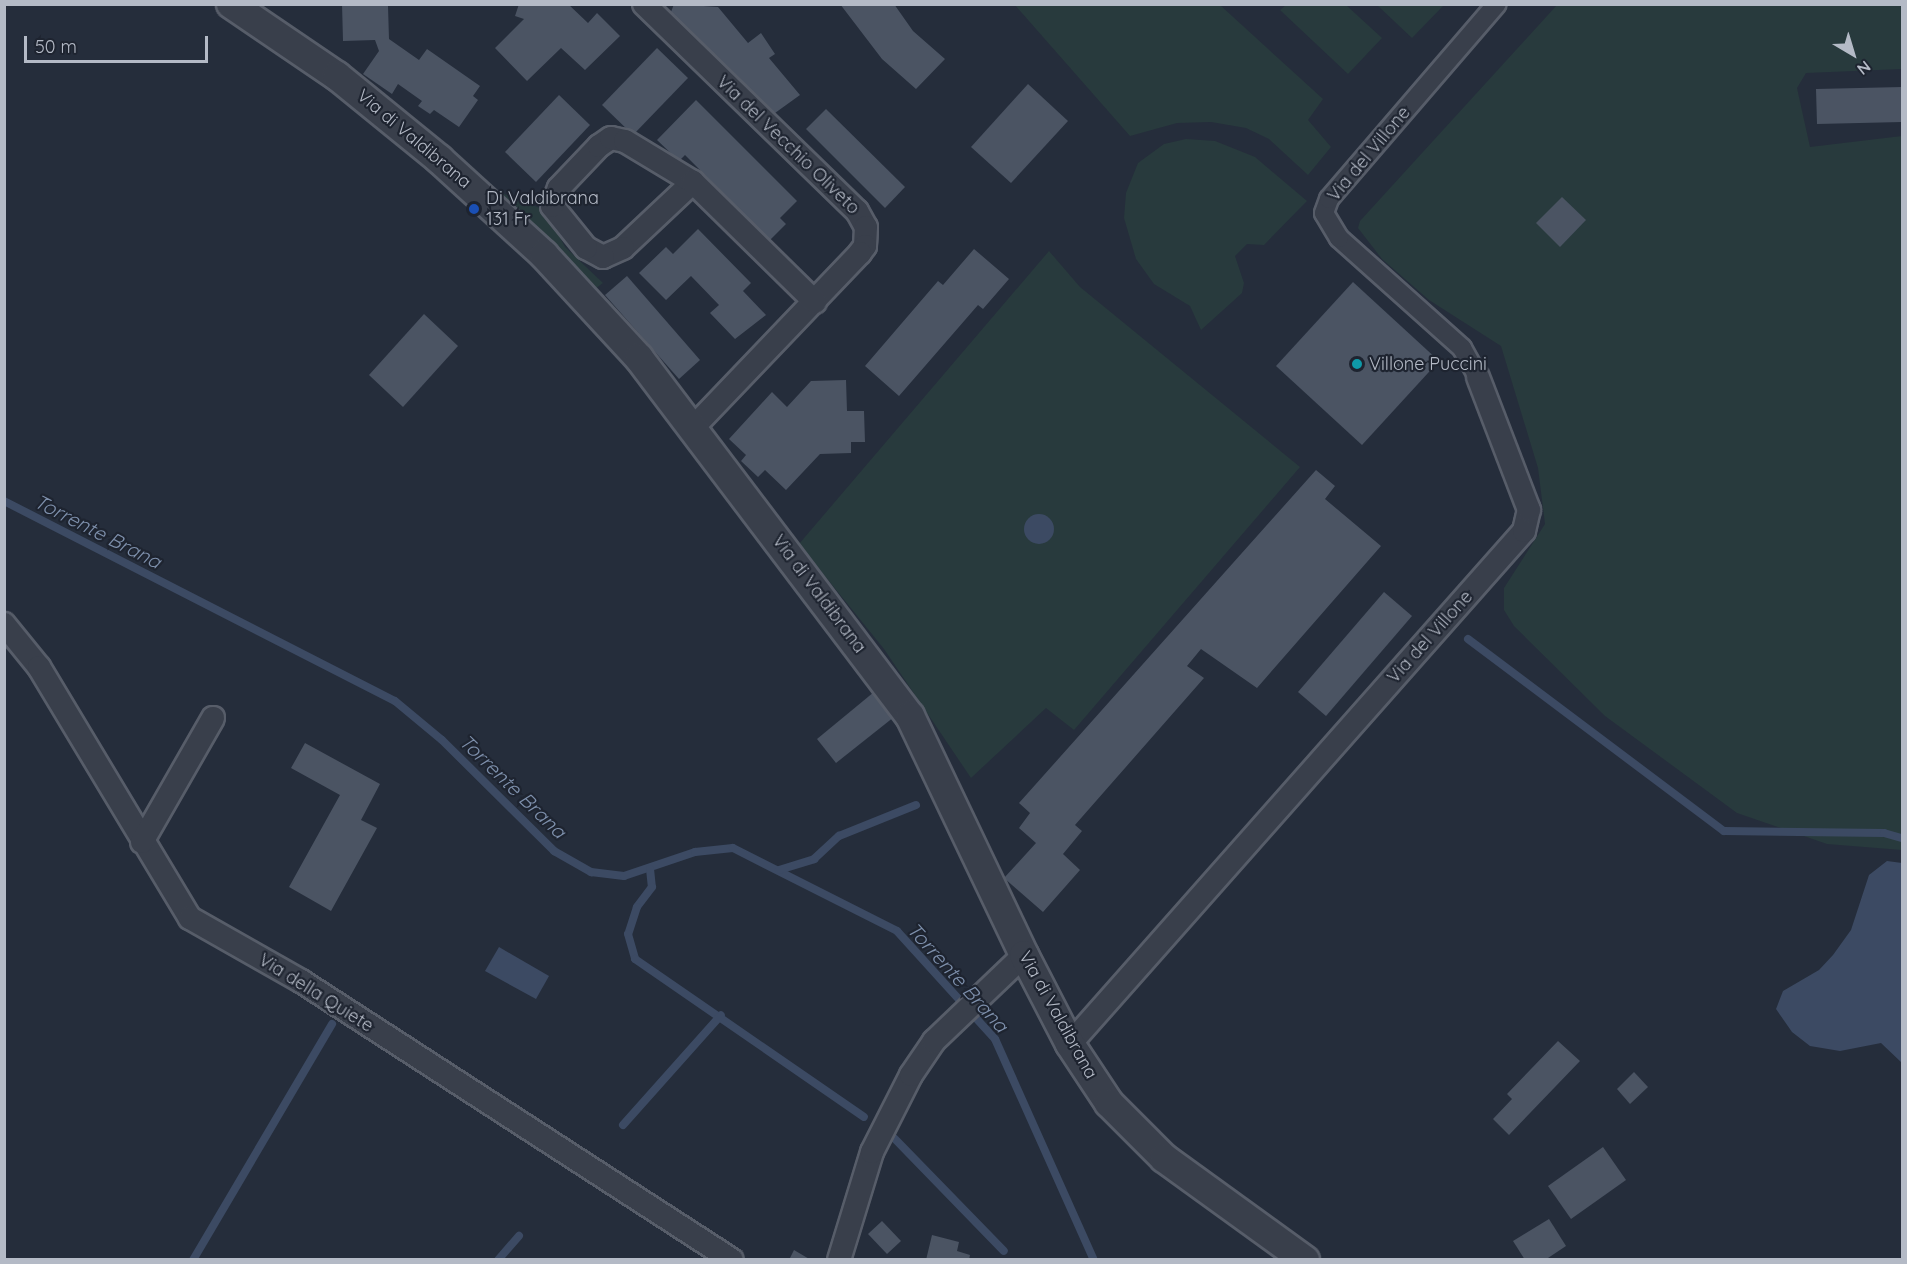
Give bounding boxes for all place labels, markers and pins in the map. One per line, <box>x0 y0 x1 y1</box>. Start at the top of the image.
place label: Di Valdibrana 131 Fr <box>486 188 599 230</box>
marker: Di Valdibrana 131 Fr <box>467 202 481 216</box>
place label: Villone Puccini <box>1369 353 1487 375</box>
marker: Villone Puccini <box>1350 357 1364 371</box>

